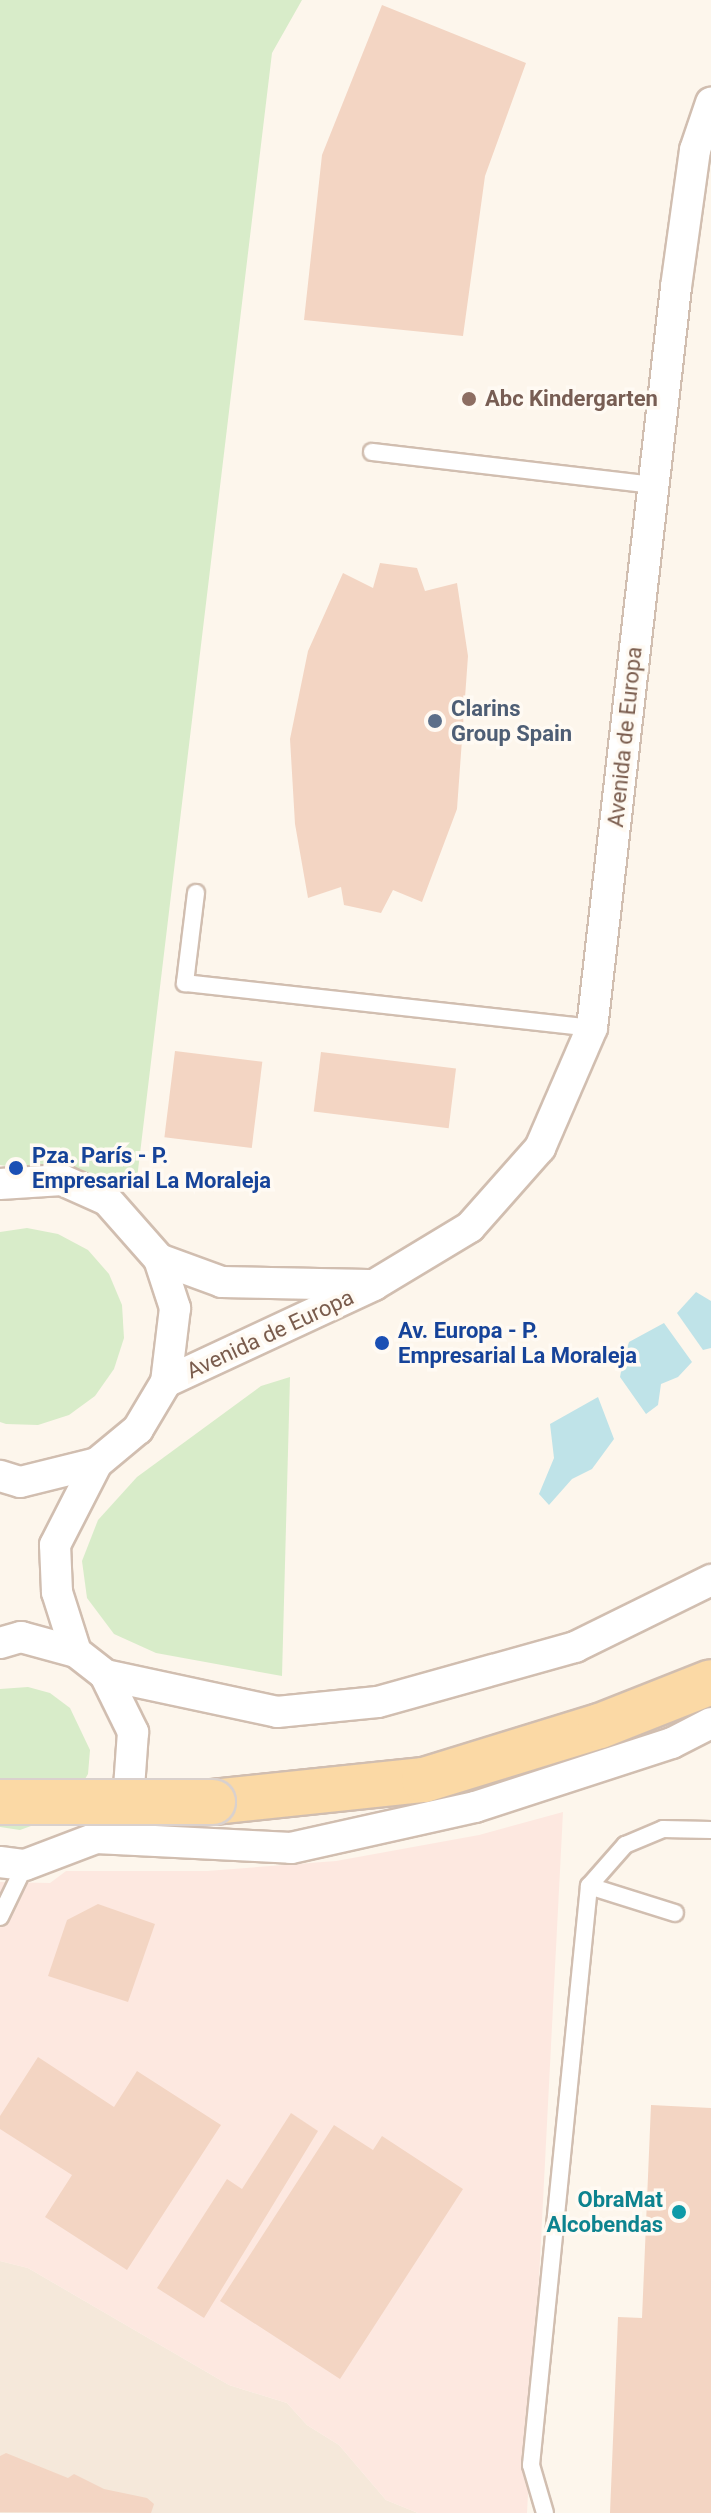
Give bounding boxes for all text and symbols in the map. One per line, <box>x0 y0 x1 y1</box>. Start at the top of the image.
place label: Abc Kindergarten <box>485 386 658 412</box>
marker: Abc Kindergarten <box>460 390 478 408</box>
street label: Avenida de Europa <box>602 645 648 829</box>
place label: Clarins Group Spain <box>451 695 572 746</box>
marker: Clarins Group Spain <box>426 712 444 730</box>
place label: Pza. París - P. Empresarial La Moraleja <box>32 1142 271 1194</box>
marker: Pza. París - P. Empresarial La Moraleja <box>7 1159 25 1177</box>
street label: Avenida de Europa <box>182 1284 358 1384</box>
place label: Av. Europa - P. Empresarial La Moraleja <box>398 1317 637 1368</box>
marker: Av. Europa - P. Empresarial La Moraleja <box>373 1334 391 1352</box>
place label: ObraMat Alcobendas <box>546 2186 663 2238</box>
marker: ObraMat Alcobendas <box>670 2203 688 2221</box>

